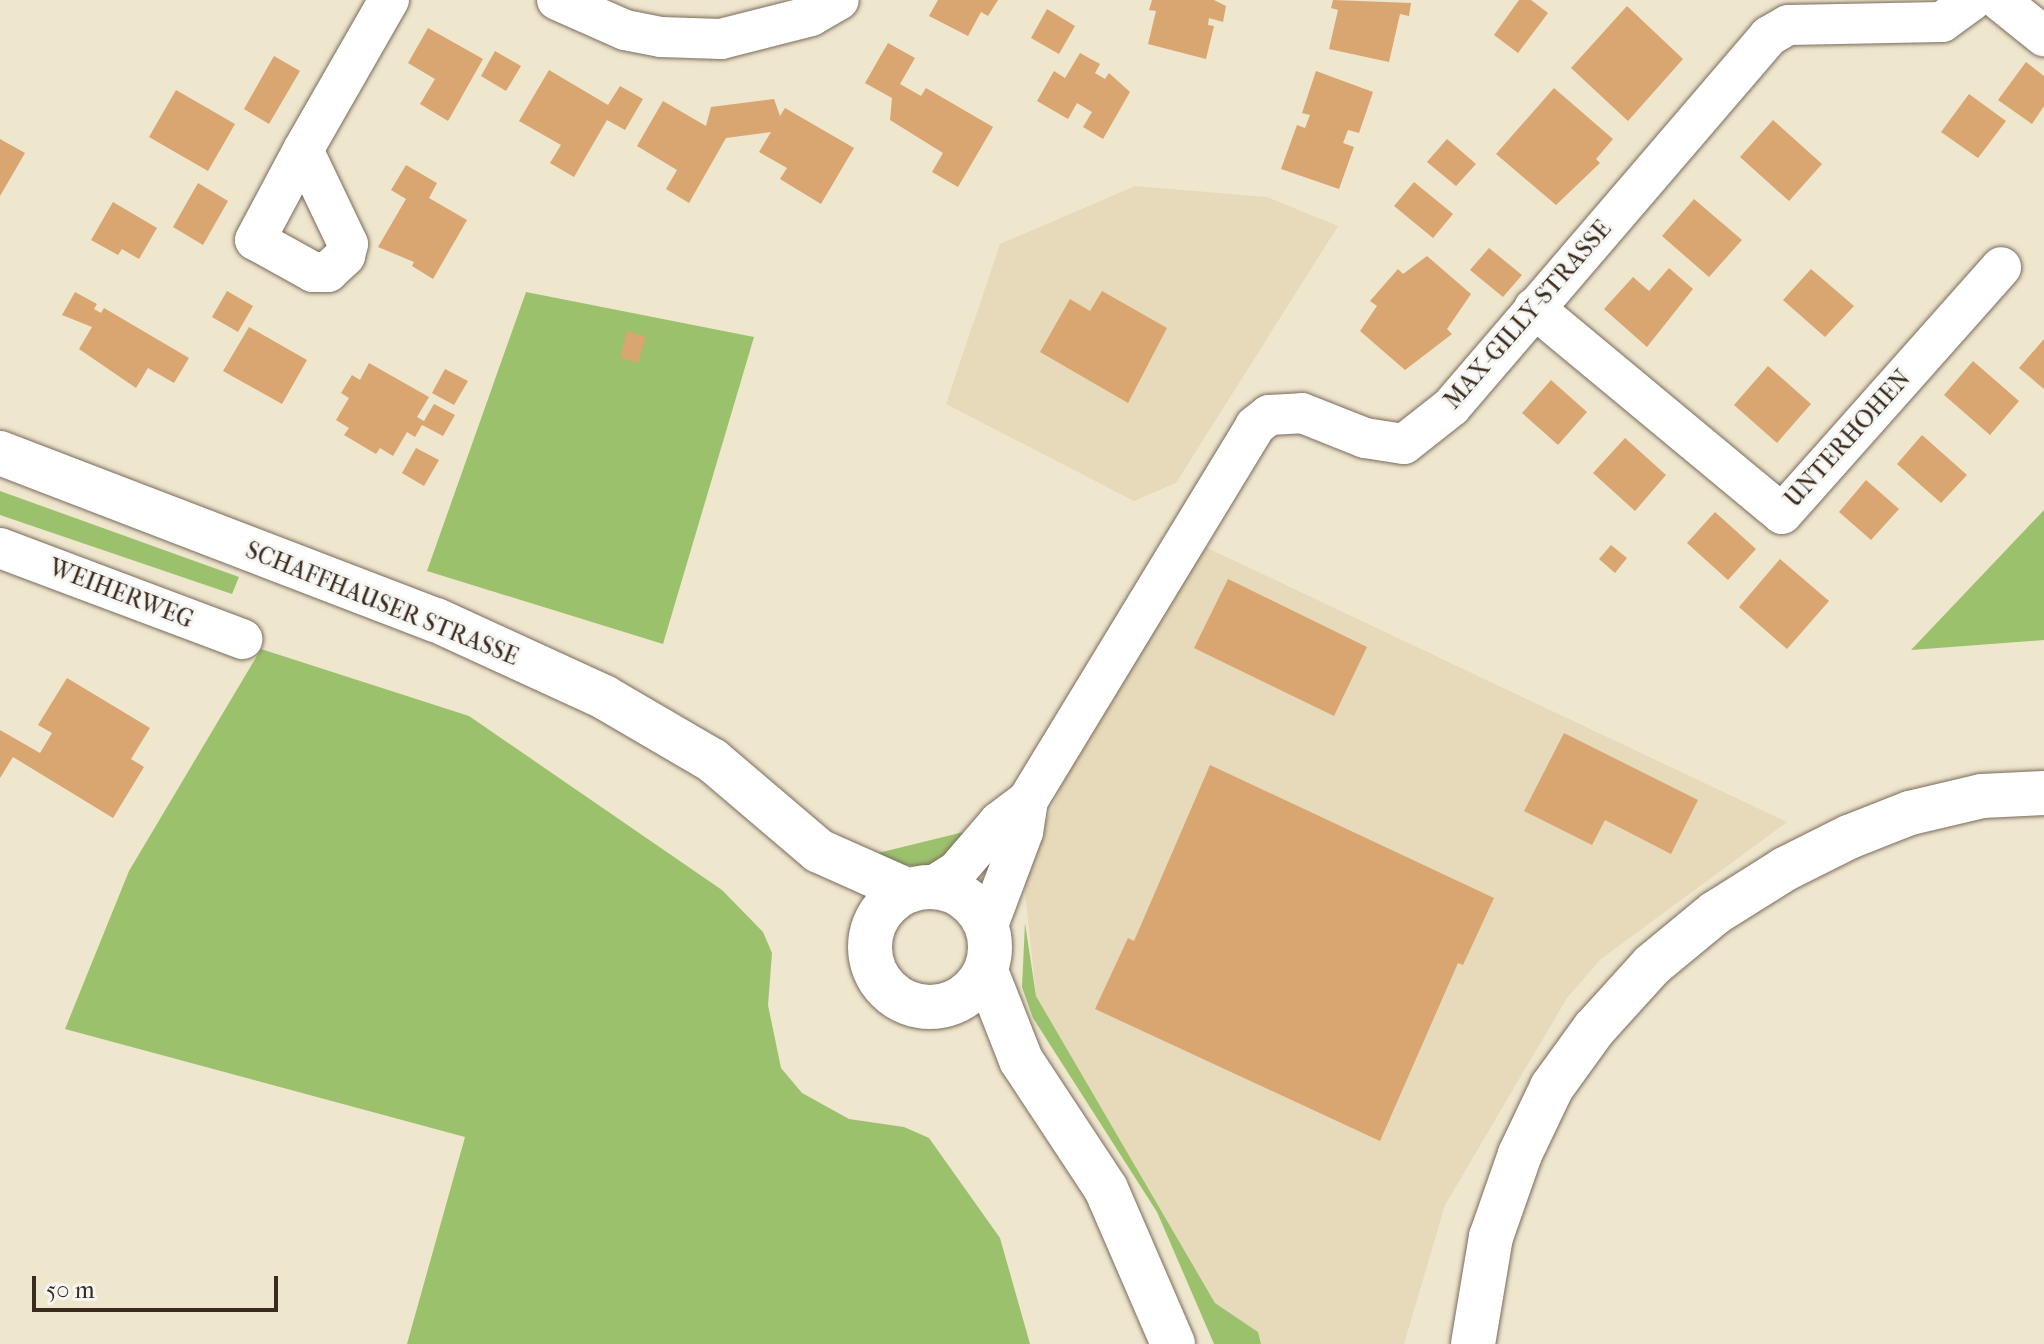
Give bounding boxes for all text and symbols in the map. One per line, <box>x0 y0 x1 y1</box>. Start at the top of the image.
street label: MAX-GILLY-STRASSE <box>1438 215 1618 415</box>
street label: UNTERHOHEN <box>1779 365 1917 513</box>
street label: SCHAFFHAUSER STRASSE <box>241 536 523 672</box>
street label: WEIHERWEG <box>45 553 197 635</box>
scale bar <box>36 1260 282 1310</box>
text: 50 m <box>46 1276 95 1304</box>

